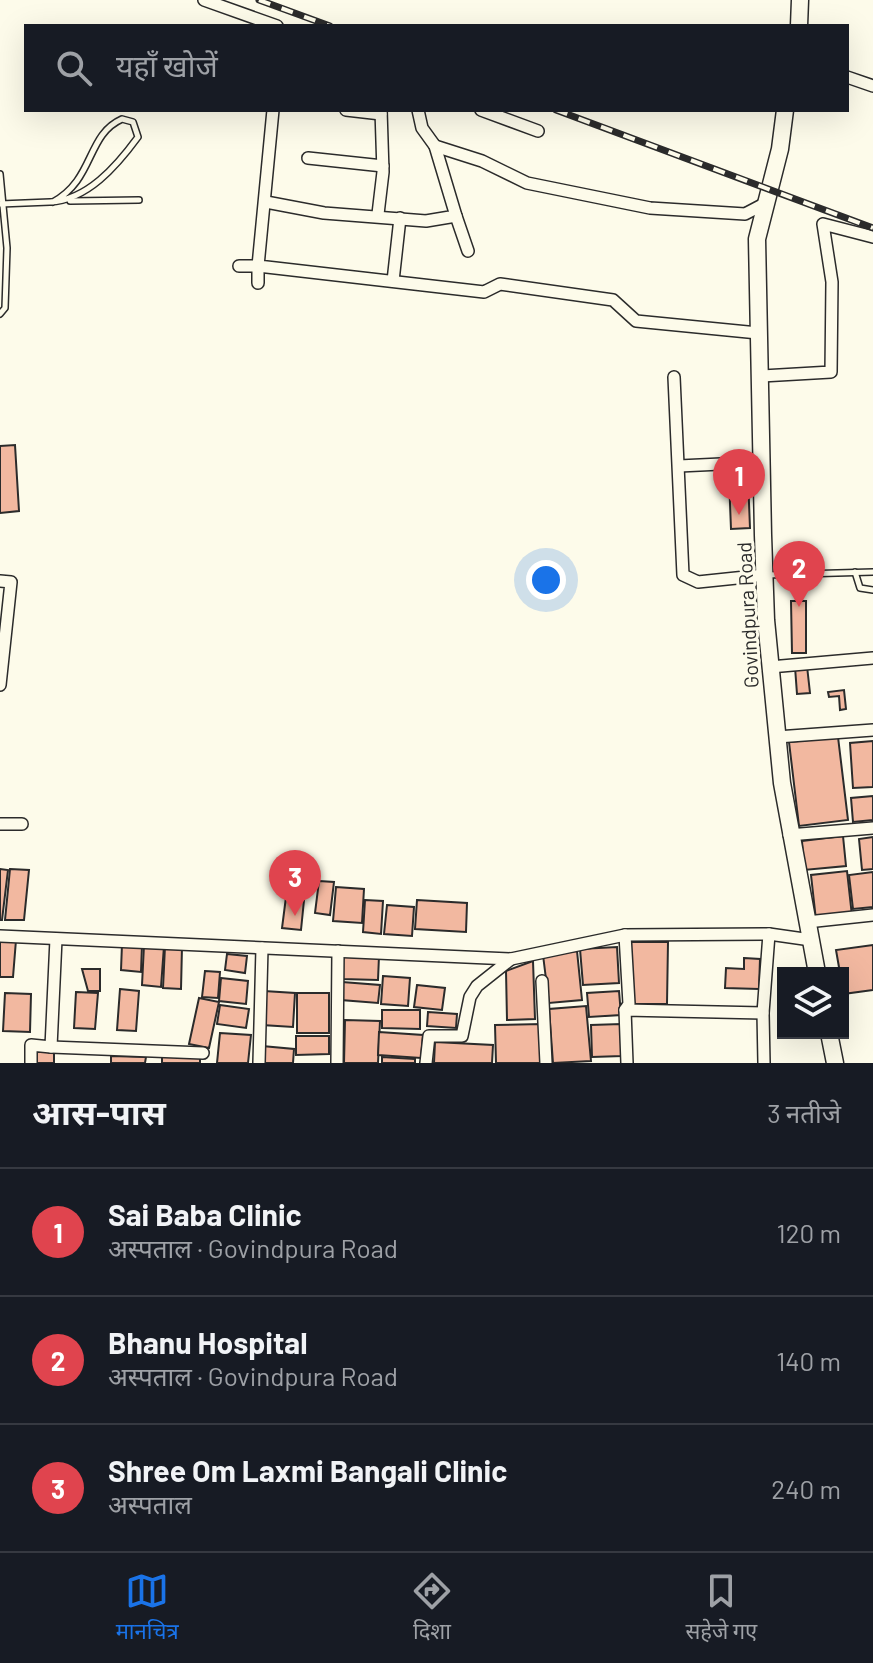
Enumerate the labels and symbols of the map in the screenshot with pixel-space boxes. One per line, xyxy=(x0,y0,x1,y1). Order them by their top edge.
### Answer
pin: 1 xyxy=(713,449,765,515)
street label: Govindpura Road xyxy=(731,541,763,689)
pin: 2 xyxy=(773,541,825,607)
your location xyxy=(526,560,566,600)
pin: 3 xyxy=(269,850,321,916)

